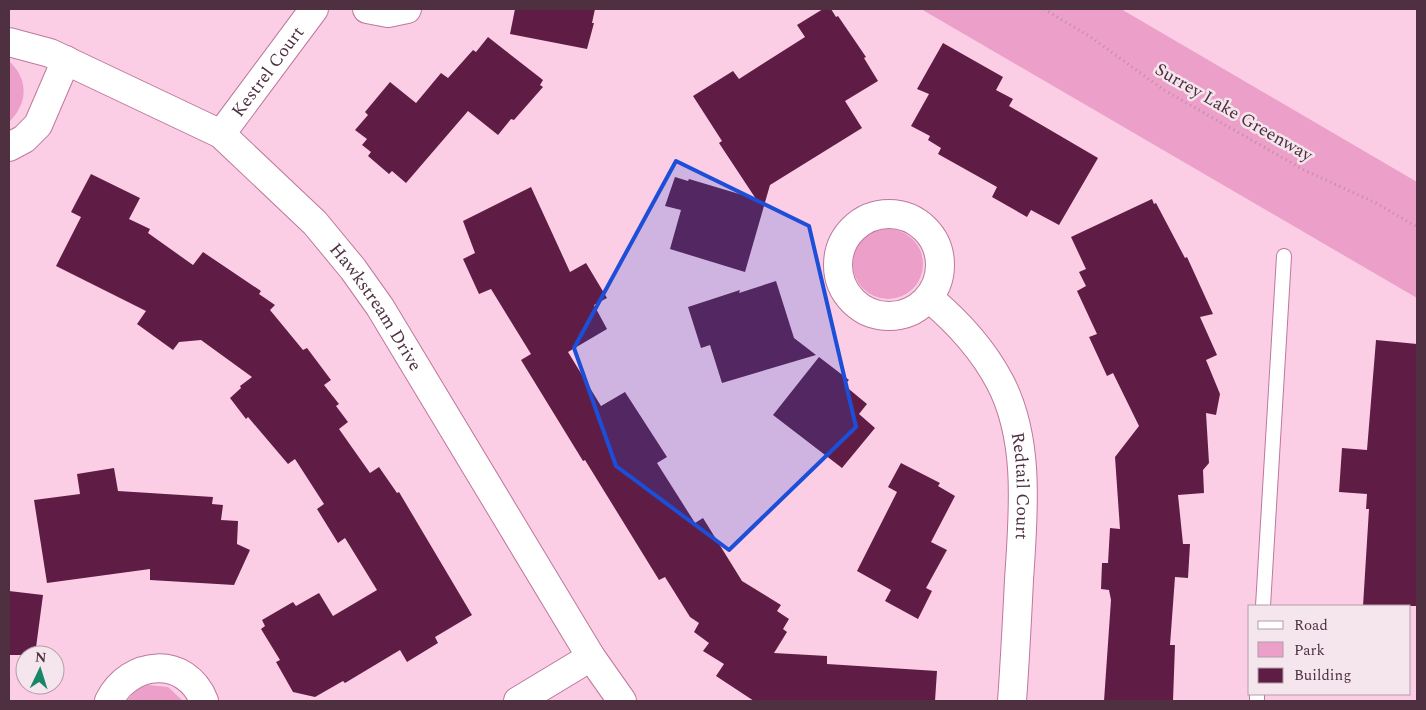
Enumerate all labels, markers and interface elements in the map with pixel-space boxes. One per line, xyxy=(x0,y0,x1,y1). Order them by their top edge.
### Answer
street label: Kestrel Court xyxy=(225,20,311,123)
street label: Surrey Lake Greenway xyxy=(1150,56,1319,169)
street label: Hawkstream Drive xyxy=(323,237,429,376)
street label: Redtail Court xyxy=(1004,430,1036,541)
legend xyxy=(1248,605,1411,695)
text: Road xyxy=(1294,614,1328,637)
text: Park xyxy=(1294,639,1325,662)
north arrow xyxy=(15,645,65,695)
text: N xyxy=(34,647,47,668)
text: Building xyxy=(1294,664,1351,687)

